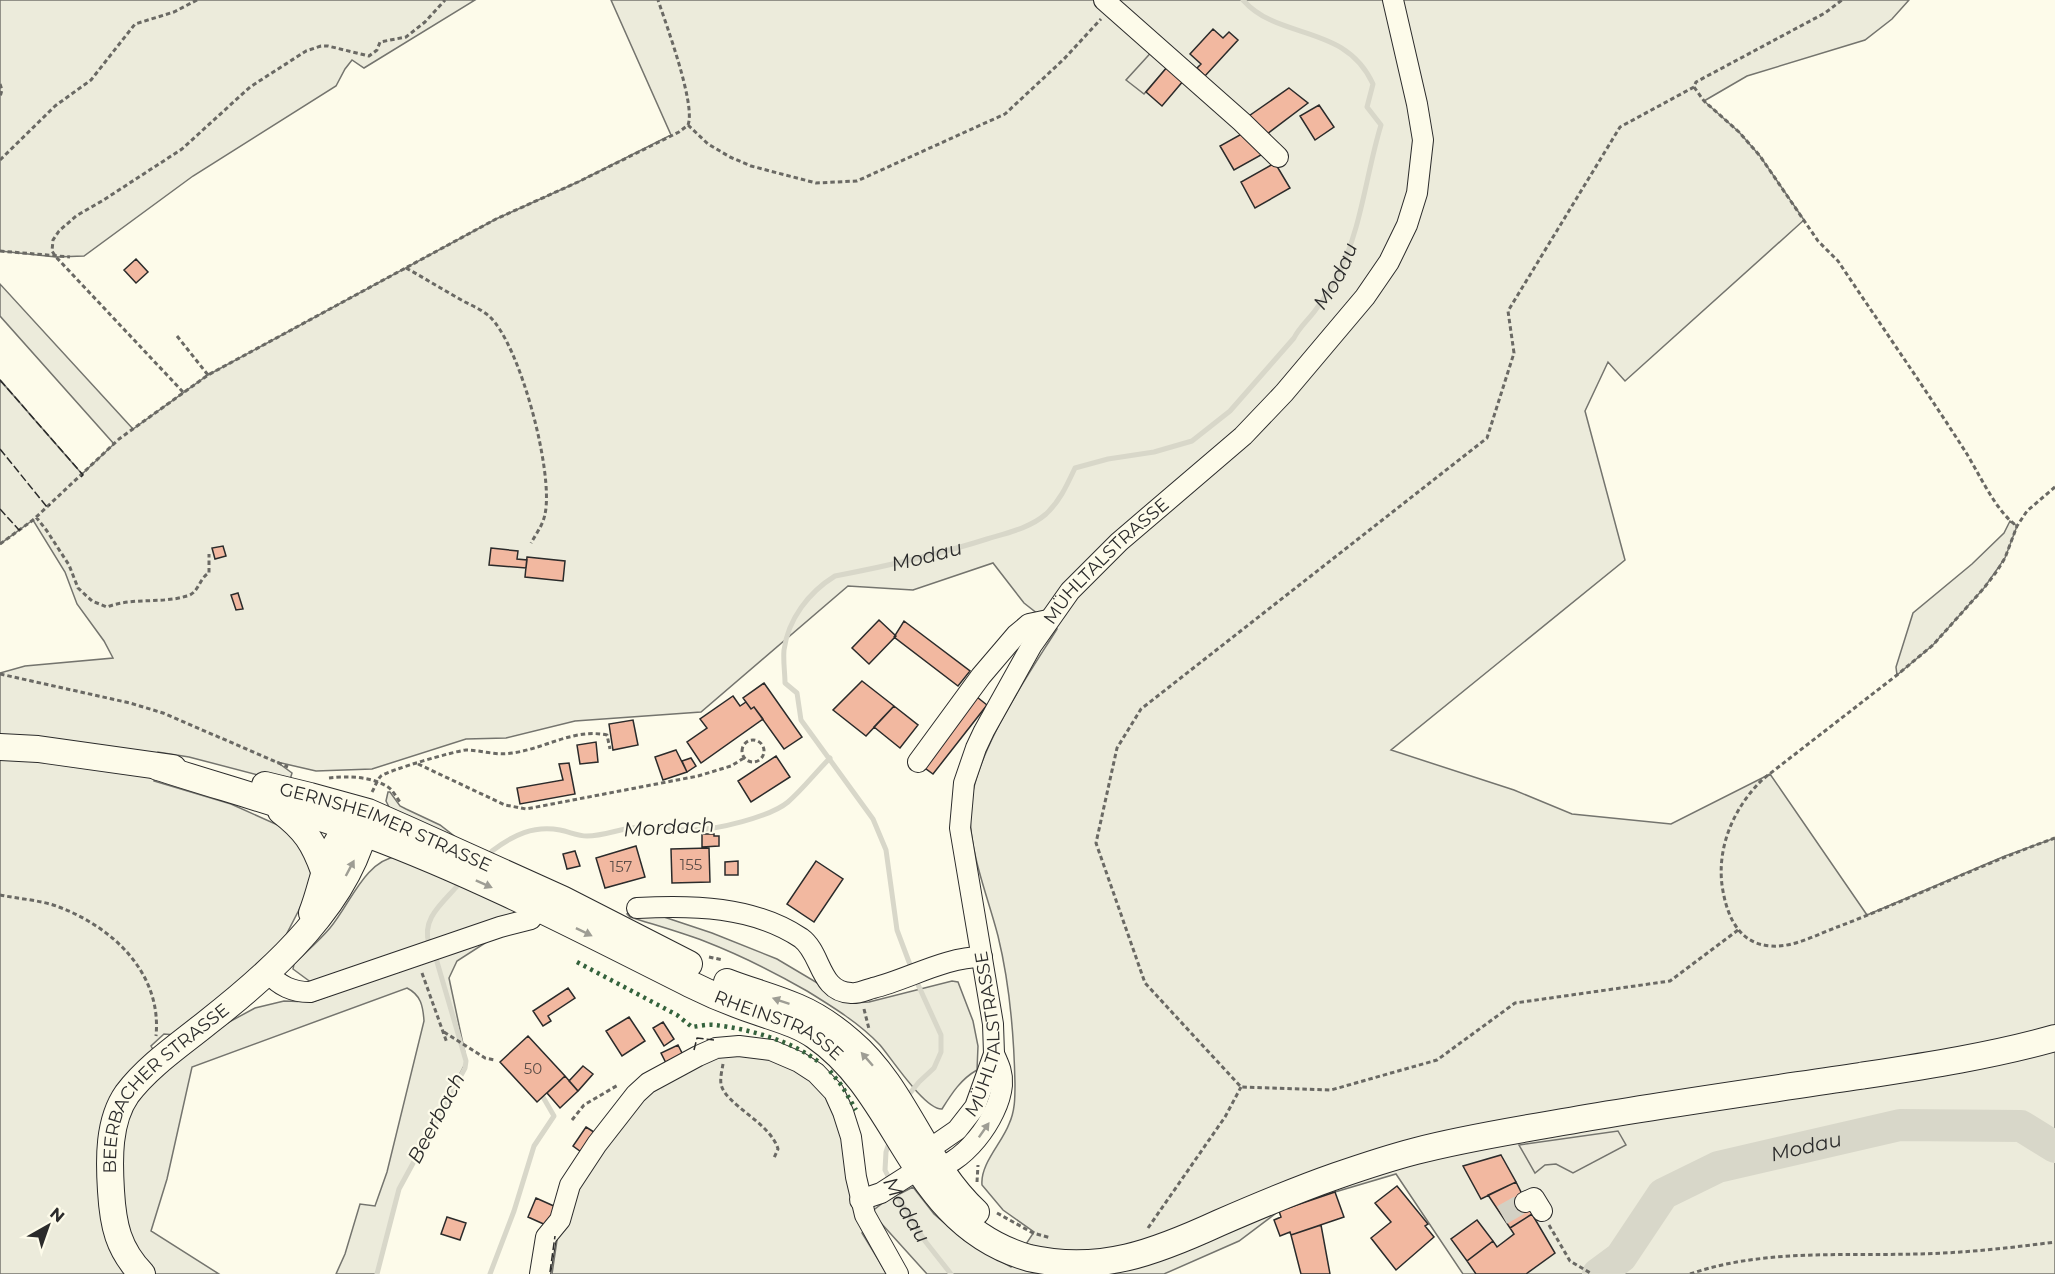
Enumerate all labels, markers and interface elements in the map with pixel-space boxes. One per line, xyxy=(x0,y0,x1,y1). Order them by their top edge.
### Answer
water label: Modau xyxy=(1308,239,1362,314)
street label: MÜHLTALSTRASSE xyxy=(1039,493,1173,629)
water label: Modau xyxy=(889,535,965,576)
street label: GERNSHEIMER STRASSE xyxy=(277,778,495,877)
water label: Mordach xyxy=(623,813,715,841)
house number: 155 xyxy=(680,855,702,874)
house number: 157 xyxy=(610,857,632,876)
one-way arrow xyxy=(345,859,355,876)
one-way arrow xyxy=(475,879,493,889)
one-way arrow xyxy=(575,926,593,936)
street label: MÜHLTALSTRASSE xyxy=(960,949,1005,1121)
street label: RHEINSTRASSE xyxy=(711,986,848,1065)
one-way arrow xyxy=(772,996,790,1006)
street label: BEERBACHER STRASSE xyxy=(99,999,234,1174)
one-way arrow xyxy=(861,1052,874,1067)
house number: 50 xyxy=(524,1059,542,1078)
water label: Beerbach xyxy=(402,1069,470,1167)
one-way arrow xyxy=(978,1123,990,1139)
water label: Modau xyxy=(1768,1127,1844,1166)
water label: Modau xyxy=(878,1173,935,1247)
north arrow xyxy=(18,1196,78,1256)
text: N xyxy=(46,1203,68,1226)

